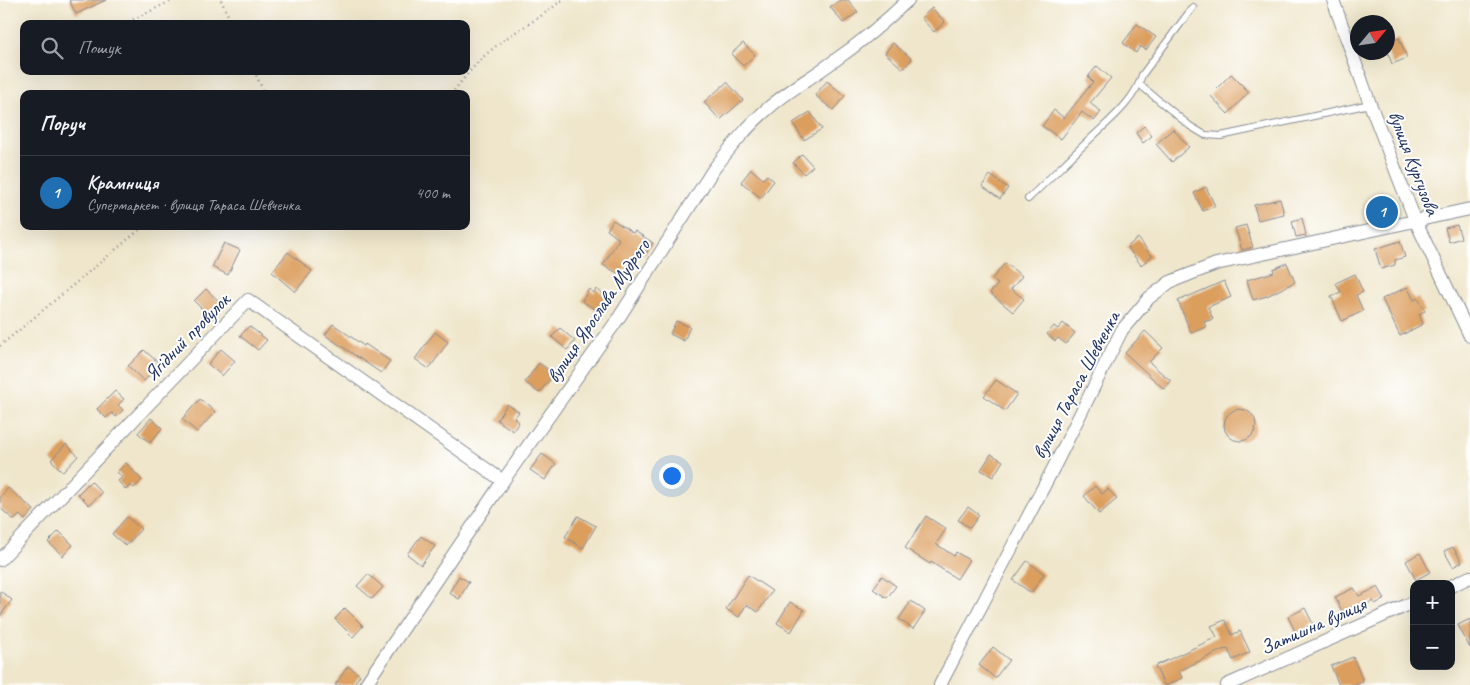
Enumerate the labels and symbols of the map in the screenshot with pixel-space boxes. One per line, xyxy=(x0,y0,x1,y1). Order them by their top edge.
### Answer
north arrow xyxy=(1350,15,1395,60)
street label: вулиця Кургузова xyxy=(1383,107,1446,220)
pin: 1 xyxy=(1366,193,1398,231)
street label: вулиця Ярослава Мудрого xyxy=(541,234,656,388)
street label: Ягідний провулок xyxy=(139,287,236,386)
street label: вулиця Тараса Шевченка xyxy=(1027,305,1126,463)
your location xyxy=(659,463,685,489)
street label: Затишна вулиця xyxy=(1256,591,1372,660)

